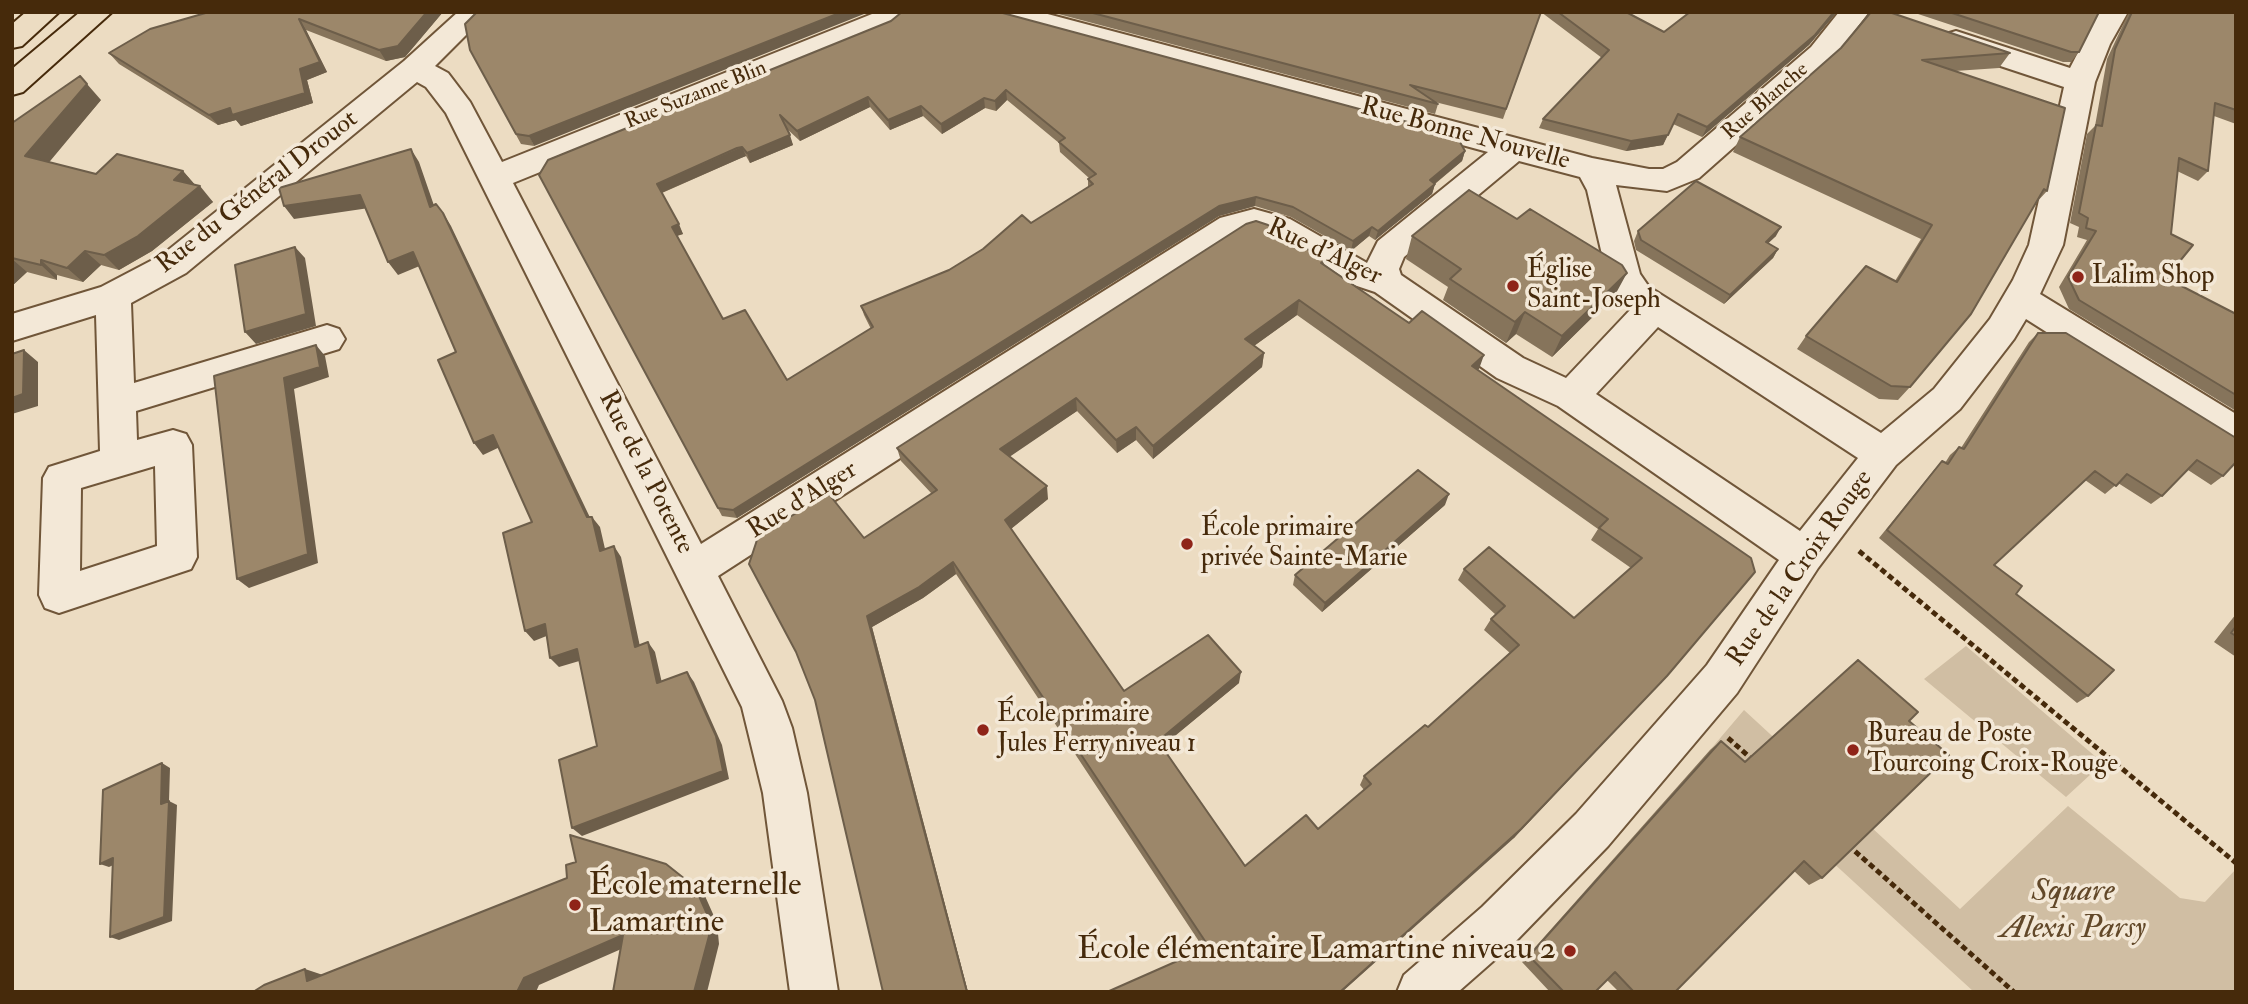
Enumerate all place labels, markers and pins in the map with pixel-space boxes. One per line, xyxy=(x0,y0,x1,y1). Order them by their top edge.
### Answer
place label: Église Saint-Joseph xyxy=(1527,255,1661,316)
place label: Lalim Shop xyxy=(2092,261,2215,293)
marker: Lalim Shop xyxy=(2070,269,2086,285)
marker: Église Saint-Joseph xyxy=(1505,278,1521,294)
place label: École primaire privée Sainte-Marie xyxy=(1201,513,1407,574)
marker: École primaire privée Sainte-Marie xyxy=(1179,536,1195,552)
place label: École primaire Jules Ferry niveau 1 xyxy=(997,699,1196,760)
place label: Bureau de Poste Tourcoing Croix-Rouge xyxy=(1867,719,2118,780)
marker: École primaire Jules Ferry niveau 1 xyxy=(975,722,991,738)
marker: Bureau de Poste Tourcoing Croix-Rouge xyxy=(1845,742,1861,758)
place label: École maternelle Lamartine xyxy=(589,868,801,943)
marker: École maternelle Lamartine xyxy=(567,897,583,913)
place label: École élémentaire Lamartine niveau 2 xyxy=(1077,932,1556,970)
marker: École élémentaire Lamartine niveau 2 xyxy=(1562,943,1578,959)

